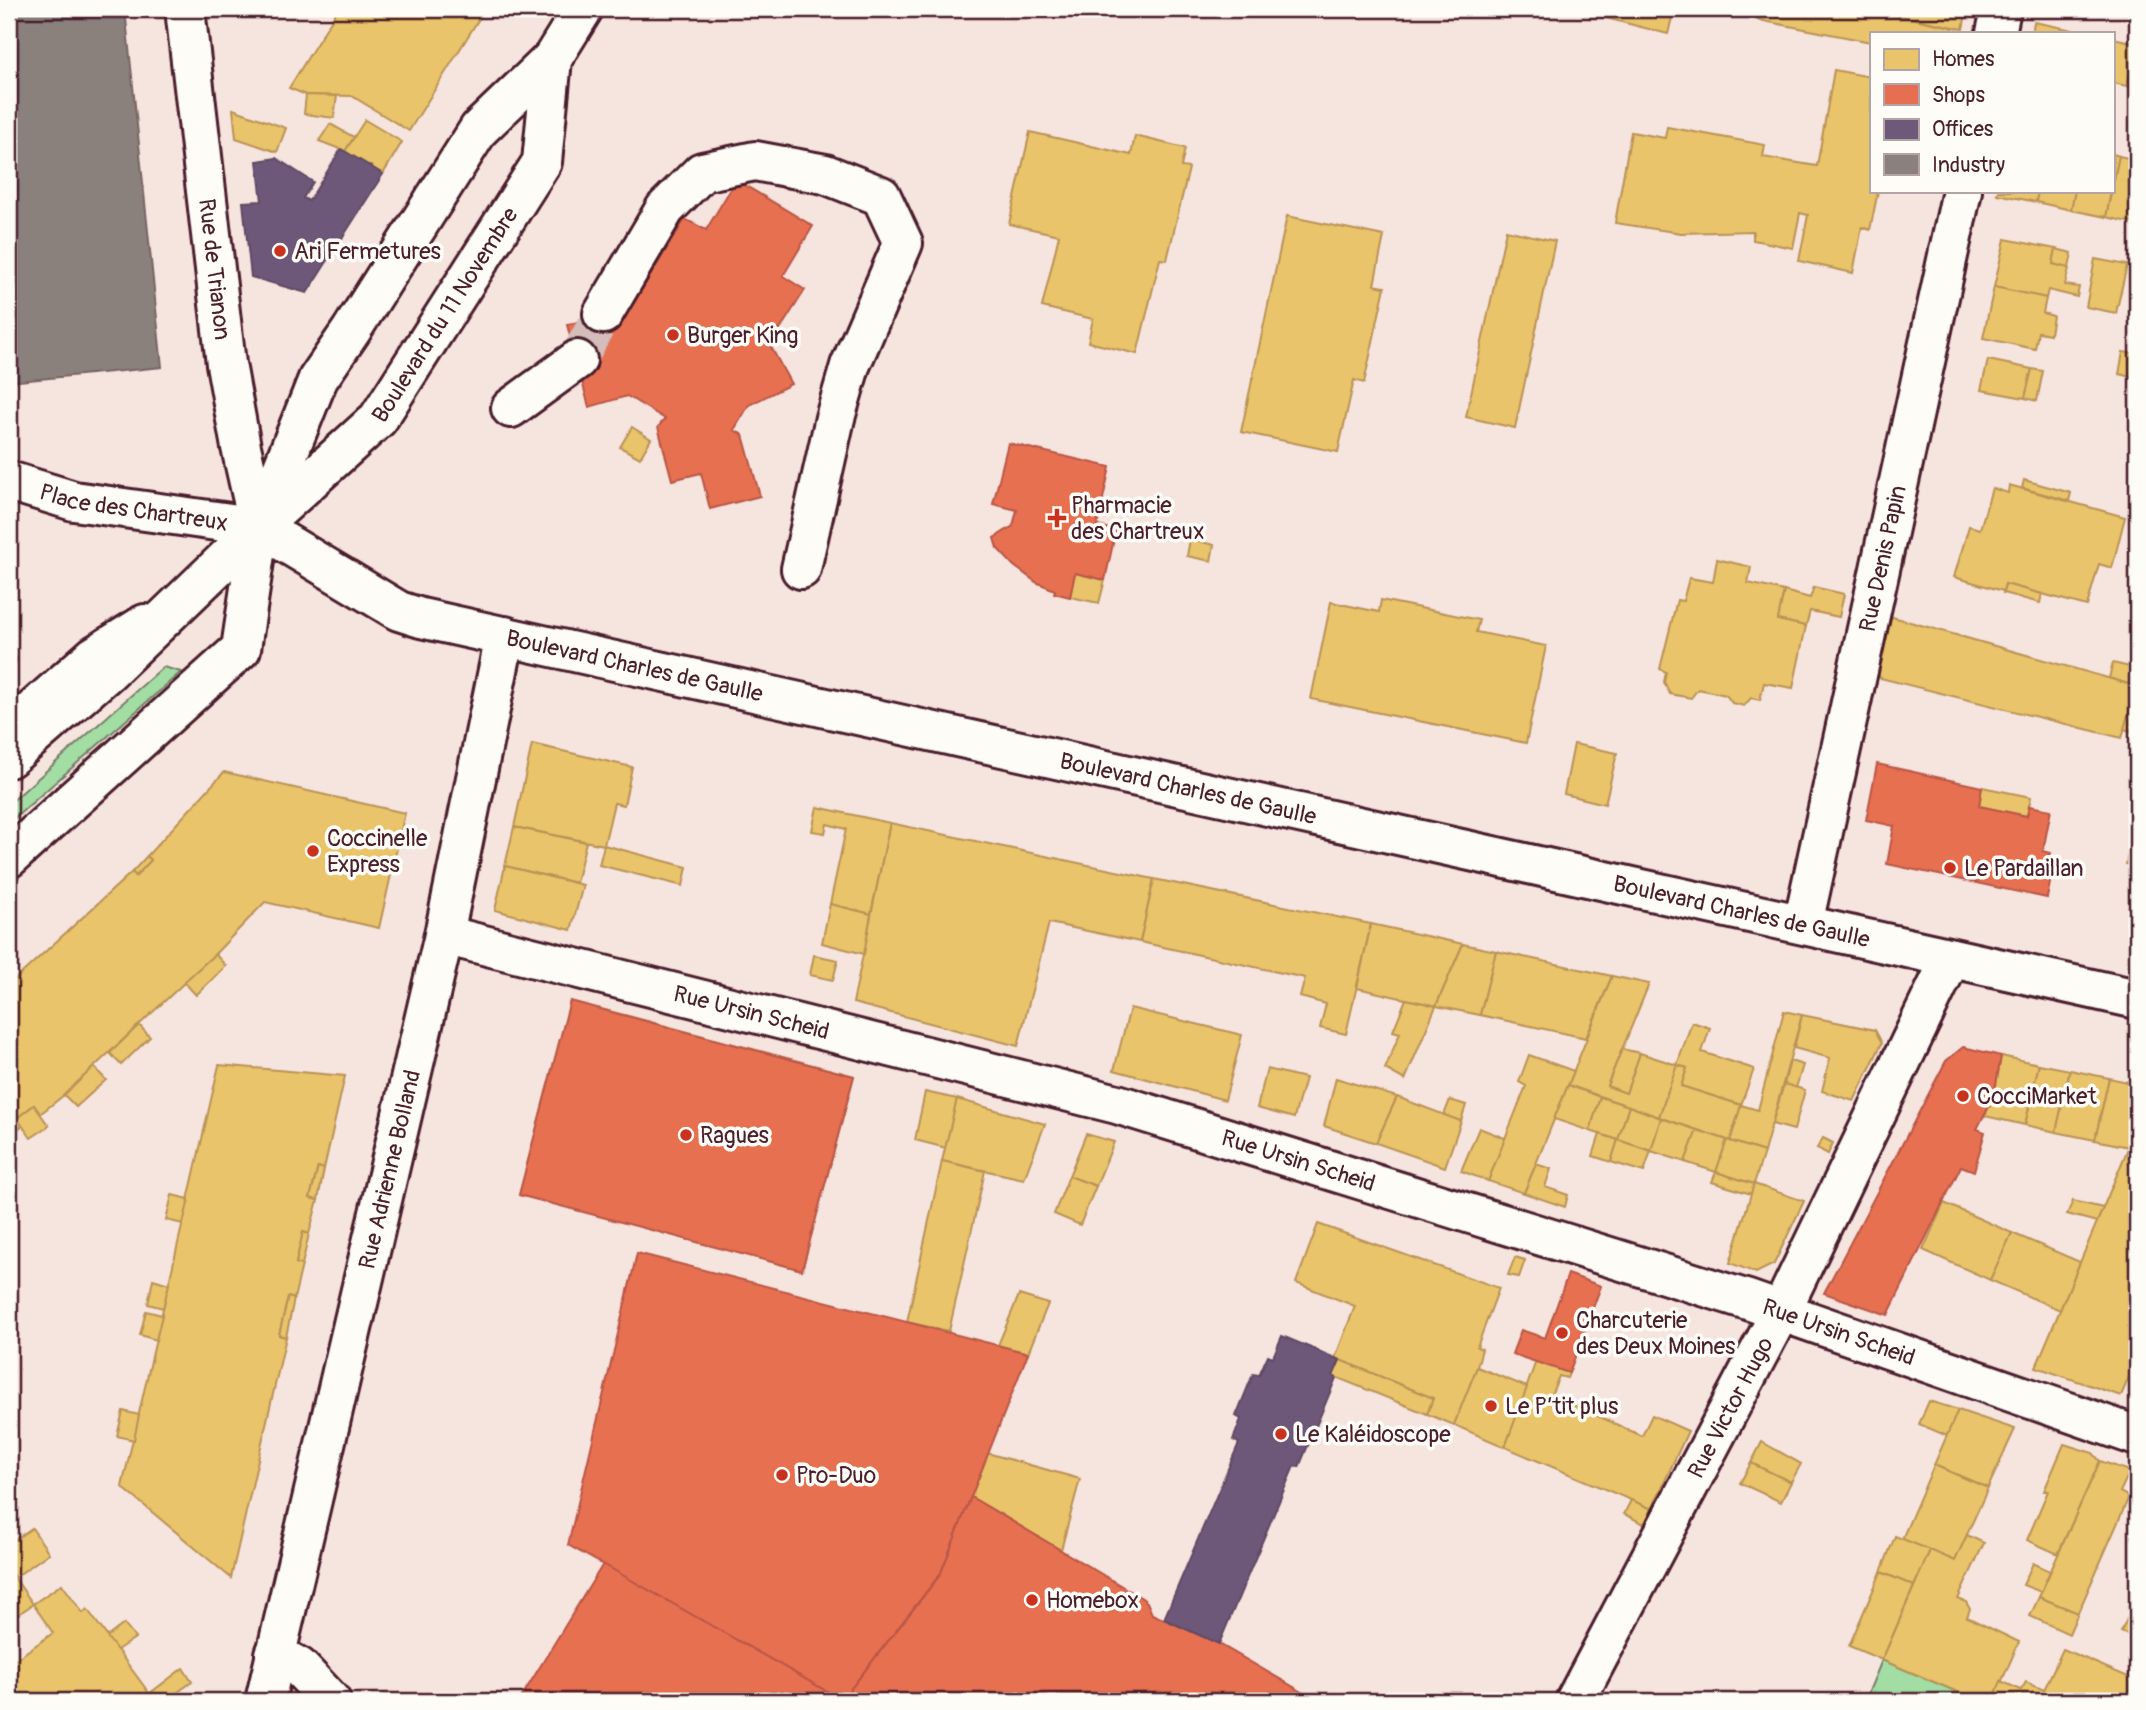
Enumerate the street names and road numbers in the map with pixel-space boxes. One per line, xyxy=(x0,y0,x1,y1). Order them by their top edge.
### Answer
street label: Rue de Trianon xyxy=(192,197,237,342)
street label: Boulevard du 11 Novembre xyxy=(366,201,525,428)
street label: Place des Chartreux xyxy=(36,477,230,537)
street label: Rue Denis Papin xyxy=(1853,483,1913,635)
street label: Boulevard Charles de Gaulle xyxy=(503,623,766,709)
street label: Boulevard Charles de Gaulle xyxy=(1057,746,1320,832)
street label: Boulevard Charles de Gaulle xyxy=(1610,869,1873,954)
street label: Rue Ursin Scheid xyxy=(670,979,832,1046)
street label: Rue Adrienne Bolland xyxy=(352,1067,427,1272)
street label: Rue Ursin Scheid xyxy=(1218,1123,1379,1198)
street label: Rue Ursin Scheid xyxy=(1759,1292,1919,1372)
street label: Rue Victor Hugo xyxy=(1681,1332,1780,1483)

